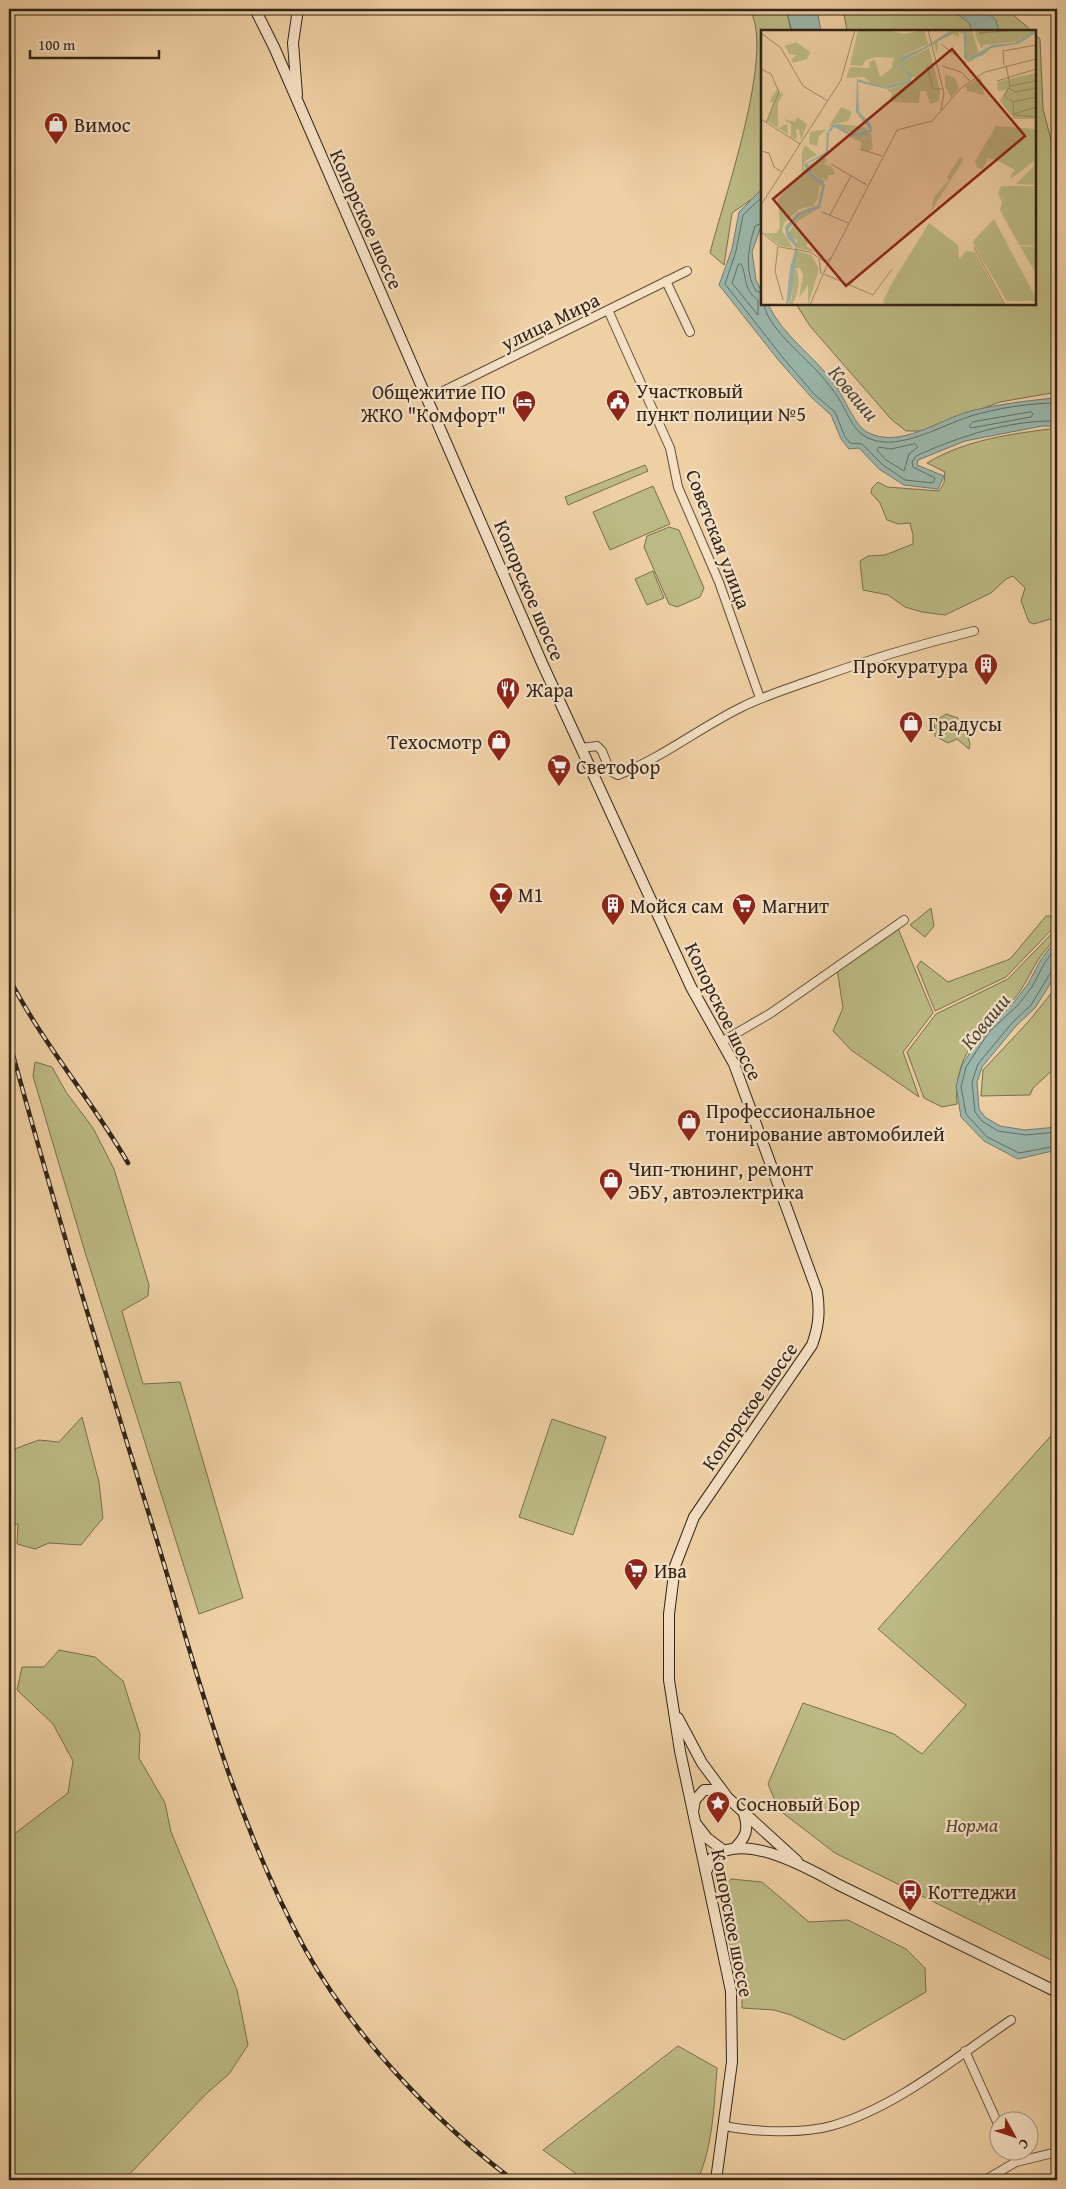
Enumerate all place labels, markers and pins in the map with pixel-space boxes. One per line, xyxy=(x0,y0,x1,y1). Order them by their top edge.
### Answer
place label: Вимос xyxy=(74,110,131,139)
shop icon: Вимос xyxy=(43,111,69,145)
place label: Участковый пункт полиции №5 xyxy=(636,376,806,428)
place label: Общежитие ПО ЖКО "Комфорт" xyxy=(360,377,506,429)
public building icon: Участковый пункт полиции №5 xyxy=(605,388,631,422)
hotel icon: Общежитие ПО ЖКО "Комфорт" xyxy=(511,389,537,423)
place label: Прокуратура xyxy=(853,651,968,680)
building icon: Прокуратура xyxy=(973,652,999,686)
place label: Жара xyxy=(525,675,574,704)
restaurant icon: Жара xyxy=(495,676,521,710)
place label: Градусы xyxy=(928,709,1002,738)
shop icon: Градусы xyxy=(898,710,924,744)
place label: Техосмотр xyxy=(387,727,482,756)
shop icon: Техосмотр xyxy=(486,728,512,762)
place label: Светофор xyxy=(576,752,660,781)
supermarket icon: Светофор xyxy=(546,753,572,787)
place label: М1 xyxy=(518,880,543,909)
bar icon: М1 xyxy=(488,881,514,915)
place label: Мойся сам xyxy=(630,891,724,920)
place label: Магнит xyxy=(762,891,829,920)
building icon: Мойся сам xyxy=(600,892,626,926)
supermarket icon: Магнит xyxy=(731,892,757,926)
place label: Профессиональное тонирование автомобилей xyxy=(706,1096,945,1148)
shop icon: Профессиональное тонирование автомобилей xyxy=(676,1108,702,1142)
place label: Чип-тюнинг, ремонт ЭБУ, автоэлектрика xyxy=(628,1154,813,1206)
shop icon: Чип-тюнинг, ремонт ЭБУ, автоэлектрика xyxy=(598,1167,624,1201)
place label: Ива xyxy=(654,1556,687,1585)
supermarket icon: Ива xyxy=(623,1557,649,1591)
place label: Сосновый Бор xyxy=(736,1789,860,1818)
place icon: Сосновый Бор xyxy=(705,1790,731,1824)
place label: Коттеджи xyxy=(928,1877,1017,1906)
bus stop icon: Коттеджи xyxy=(897,1878,923,1912)

